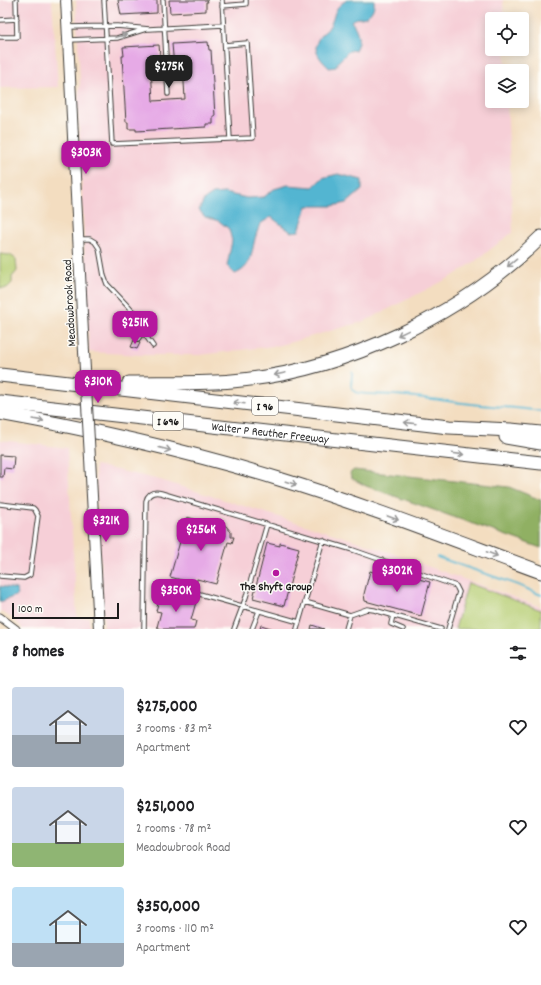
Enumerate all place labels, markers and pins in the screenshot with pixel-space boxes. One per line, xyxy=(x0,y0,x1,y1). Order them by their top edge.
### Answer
pin: $275K xyxy=(141,55,197,89)
pin: $303K xyxy=(58,141,114,175)
pin: $251K xyxy=(107,311,163,345)
pin: $310K xyxy=(70,370,126,404)
pin: $321K xyxy=(78,509,134,543)
pin: $256K xyxy=(173,518,229,552)
pin: $302K xyxy=(369,559,425,593)
marker: The Shyft Group xyxy=(271,568,281,578)
pin: $350K xyxy=(148,579,204,613)
place label: The Shyft Group xyxy=(240,579,312,596)

